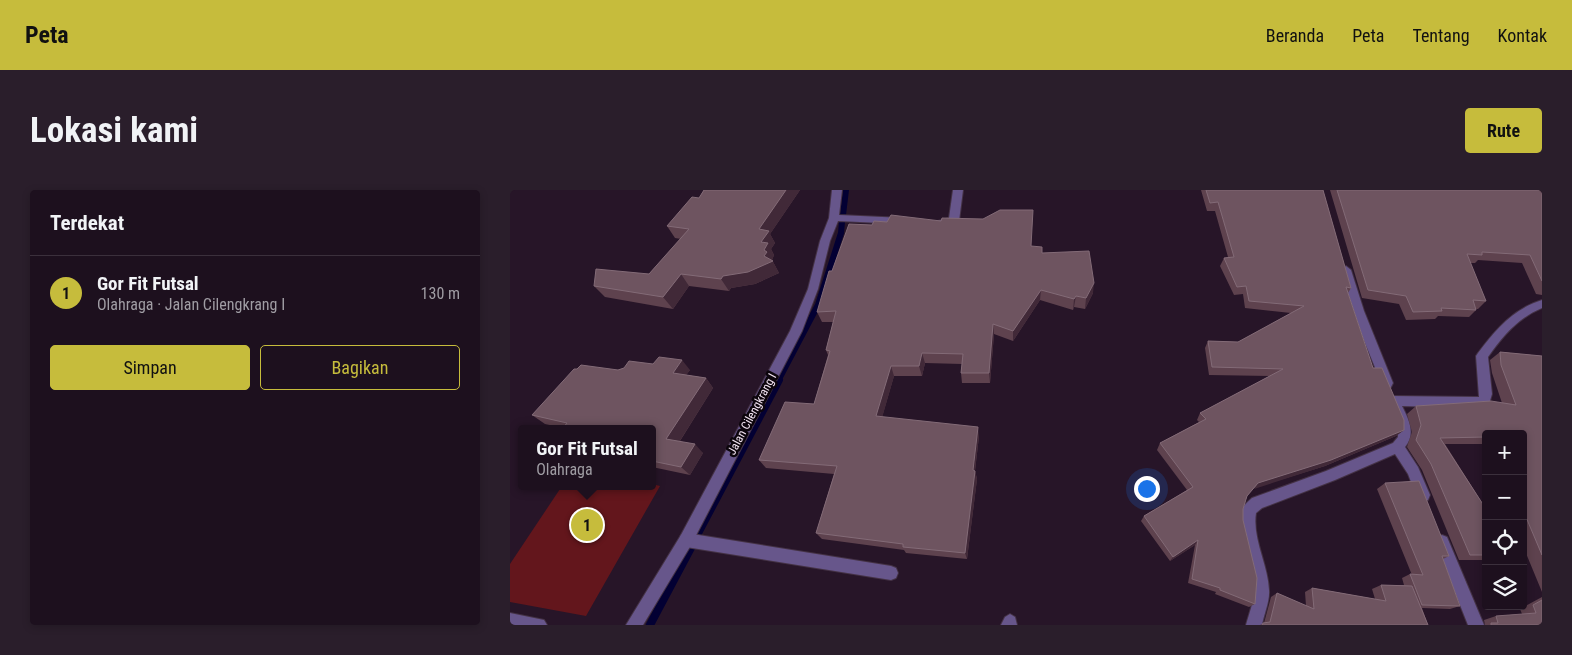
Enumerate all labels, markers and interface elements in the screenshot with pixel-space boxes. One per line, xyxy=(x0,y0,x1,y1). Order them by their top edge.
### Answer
text: Peta xyxy=(25,21,69,49)
text: Beranda xyxy=(1266,25,1324,46)
text: Peta xyxy=(1352,25,1384,46)
text: Tentang xyxy=(1412,25,1470,46)
text: Kontak xyxy=(1498,25,1547,46)
button: Rute xyxy=(1465,108,1542,153)
text: Lokasi kami xyxy=(30,110,198,151)
text: Terdekat xyxy=(50,211,124,235)
text: Gor Fit Futsal xyxy=(97,272,199,295)
text: 1 xyxy=(62,284,70,303)
text: 130 m xyxy=(421,284,460,303)
text: Olahraga · Jalan Cilengkrang I xyxy=(97,295,285,314)
button: Simpan xyxy=(50,345,250,390)
button: Bagikan xyxy=(260,345,460,390)
street label: Jalan Cilengkrang I xyxy=(725,371,779,457)
popup xyxy=(518,425,656,490)
map controls xyxy=(1482,430,1527,610)
button: + xyxy=(1482,430,1527,475)
text: Gor Fit Futsal xyxy=(536,437,638,460)
text: Olahraga xyxy=(536,460,593,479)
button: − xyxy=(1482,475,1527,520)
your location xyxy=(1134,476,1160,502)
pin: 1 xyxy=(571,506,603,544)
button: locate xyxy=(1482,520,1527,565)
button: layers xyxy=(1482,565,1527,610)

